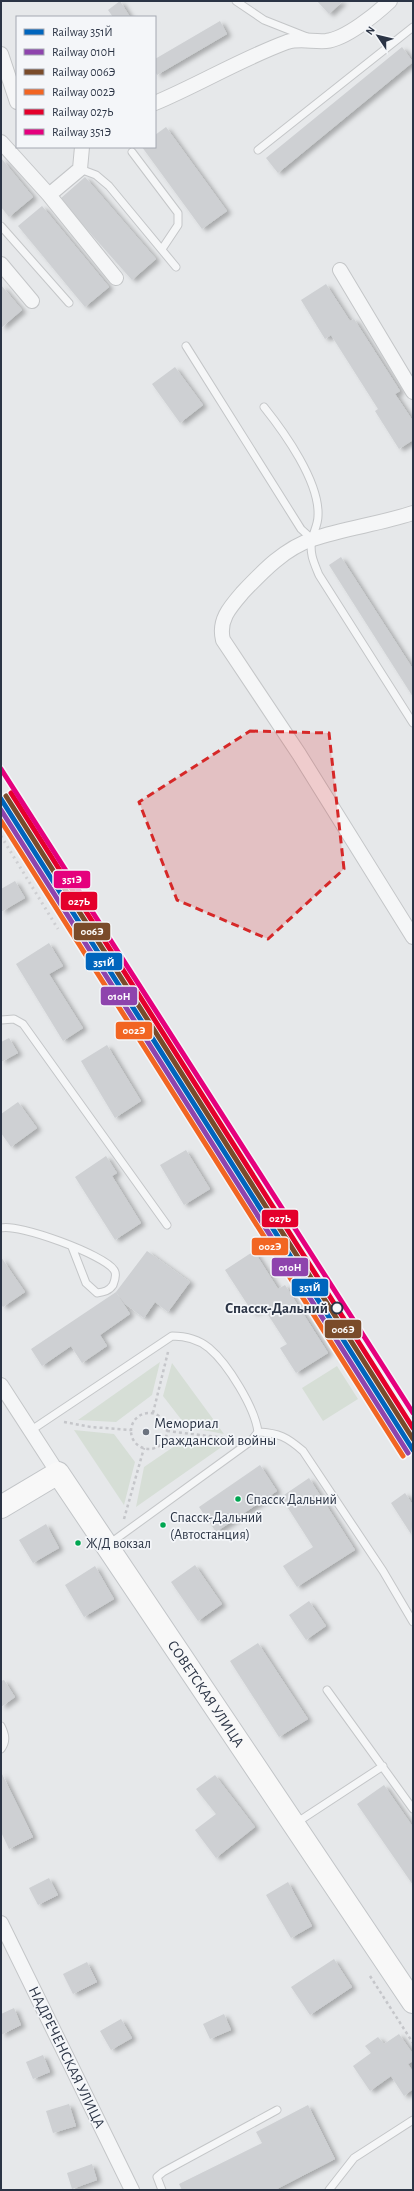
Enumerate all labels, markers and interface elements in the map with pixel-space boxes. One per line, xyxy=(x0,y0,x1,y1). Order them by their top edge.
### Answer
legend xyxy=(16,16,156,148)
north arrow xyxy=(358,16,398,56)
text: N xyxy=(364,24,377,37)
text: Railway 351Й xyxy=(52,25,113,39)
text: Railway 010Н xyxy=(52,46,116,59)
text: Railway 006Э xyxy=(52,66,116,79)
text: Railway 002Э xyxy=(52,86,115,99)
text: Railway 027Ь xyxy=(52,106,114,119)
text: Railway 351Э xyxy=(52,126,111,139)
line badge: 351Э xyxy=(53,870,91,889)
text: 351Э xyxy=(62,874,82,885)
line badge: 027Ь xyxy=(60,891,98,911)
text: 027Ь xyxy=(68,896,91,907)
line badge: 006Э xyxy=(73,922,111,941)
text: 006Э xyxy=(80,926,104,937)
line badge: 351Й xyxy=(85,952,123,971)
text: 351Й xyxy=(93,957,115,968)
line badge: 010Н xyxy=(100,986,138,1006)
text: 010Н xyxy=(107,991,131,1002)
line badge: 002Э xyxy=(115,1021,153,1040)
text: 002Э xyxy=(122,1025,146,1036)
line badge: 027Ь xyxy=(261,1209,299,1228)
text: 027Ь xyxy=(269,1213,292,1224)
line badge: 002Э xyxy=(251,1237,289,1256)
text: 002Э xyxy=(258,1241,282,1252)
line badge: 010Н xyxy=(271,1257,309,1277)
text: 010Н xyxy=(278,1262,302,1273)
line badge: 351Й xyxy=(291,1278,329,1297)
text: 351Й xyxy=(299,1282,321,1293)
place label: Спасск-Дальний xyxy=(225,1301,328,1316)
marker: Спасск-Дальний xyxy=(330,1301,344,1315)
line badge: 006Э xyxy=(324,1319,362,1339)
text: 006Э xyxy=(331,1324,355,1335)
place label: Мемориал Гражданской войны xyxy=(154,1416,276,1448)
marker: Мемориал Гражданской войны xyxy=(141,1427,151,1437)
place label: Спасск Дальний xyxy=(246,1493,337,1507)
marker: Спасск Дальний xyxy=(233,1494,243,1504)
place label: Спасск-Дальний (Автостанция) xyxy=(170,1511,263,1542)
marker: Спасск-Дальний (Автостанция) xyxy=(158,1520,168,1530)
place label: Ж/Д вокзал xyxy=(86,1537,151,1551)
marker: Ж/Д вокзал xyxy=(73,1538,83,1548)
street label: СОВЕТСКАЯ УЛИЦА xyxy=(165,1638,247,1750)
street label: НАДРЕЧЕНСКАЯ УЛИЦА xyxy=(26,1984,108,2131)

